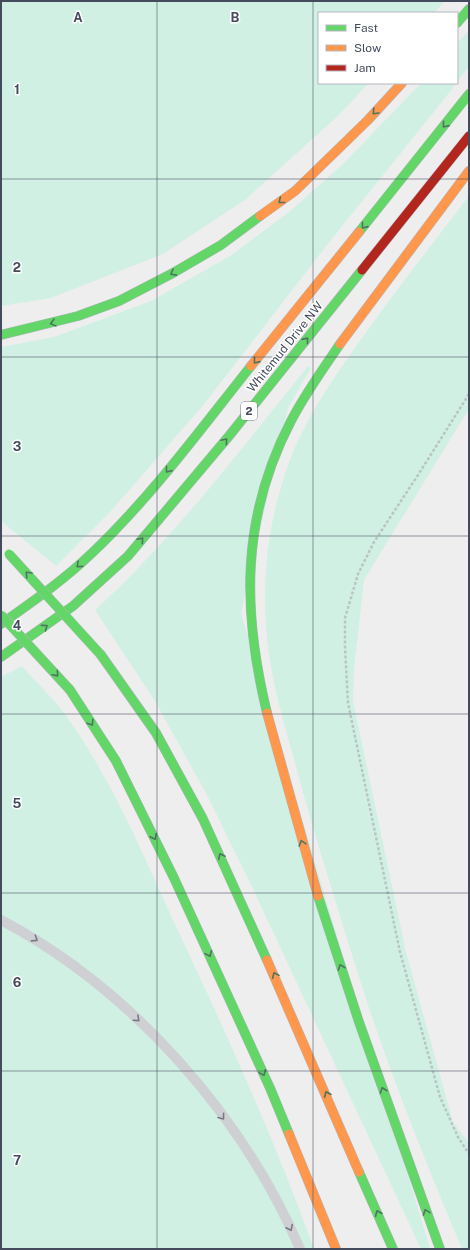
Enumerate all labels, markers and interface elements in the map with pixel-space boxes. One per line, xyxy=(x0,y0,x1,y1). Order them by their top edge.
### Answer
text: A xyxy=(73,10,83,25)
text: B xyxy=(231,10,240,25)
legend xyxy=(318,12,458,84)
text: Fast xyxy=(354,21,379,35)
text: Slow xyxy=(354,41,382,55)
text: Jam xyxy=(354,61,376,75)
text: 1 xyxy=(14,82,20,97)
one-way arrow xyxy=(373,107,380,115)
one-way arrow xyxy=(442,120,449,127)
one-way arrow xyxy=(279,196,286,203)
one-way arrow xyxy=(361,222,368,229)
text: 2 xyxy=(13,260,21,275)
one-way arrow xyxy=(170,268,177,276)
street label: Whitemud Drive NW xyxy=(244,299,326,395)
one-way arrow xyxy=(50,318,57,326)
one-way arrow xyxy=(302,337,309,344)
one-way arrow xyxy=(254,356,261,363)
road number: 2 xyxy=(241,402,257,420)
one-way arrow xyxy=(220,438,227,445)
text: 3 xyxy=(13,439,22,454)
one-way arrow xyxy=(165,466,172,473)
one-way arrow xyxy=(137,538,144,545)
one-way arrow xyxy=(76,561,84,568)
one-way arrow xyxy=(25,571,33,579)
text: 4 xyxy=(13,618,22,633)
one-way arrow xyxy=(40,625,47,632)
one-way arrow xyxy=(51,670,58,677)
one-way arrow xyxy=(86,719,94,726)
text: 5 xyxy=(13,796,22,811)
one-way arrow xyxy=(149,833,156,840)
one-way arrow xyxy=(298,840,307,847)
one-way arrow xyxy=(218,853,226,861)
one-way arrow xyxy=(31,934,38,942)
one-way arrow xyxy=(204,950,212,958)
one-way arrow xyxy=(337,964,345,971)
one-way arrow xyxy=(271,971,279,978)
text: 6 xyxy=(13,975,22,990)
one-way arrow xyxy=(133,1014,140,1021)
one-way arrow xyxy=(258,1068,266,1076)
one-way arrow xyxy=(379,1087,388,1094)
one-way arrow xyxy=(323,1090,331,1097)
one-way arrow xyxy=(218,1112,225,1119)
text: 7 xyxy=(13,1153,21,1168)
one-way arrow xyxy=(423,1209,431,1216)
one-way arrow xyxy=(374,1210,382,1217)
one-way arrow xyxy=(285,1223,293,1231)

